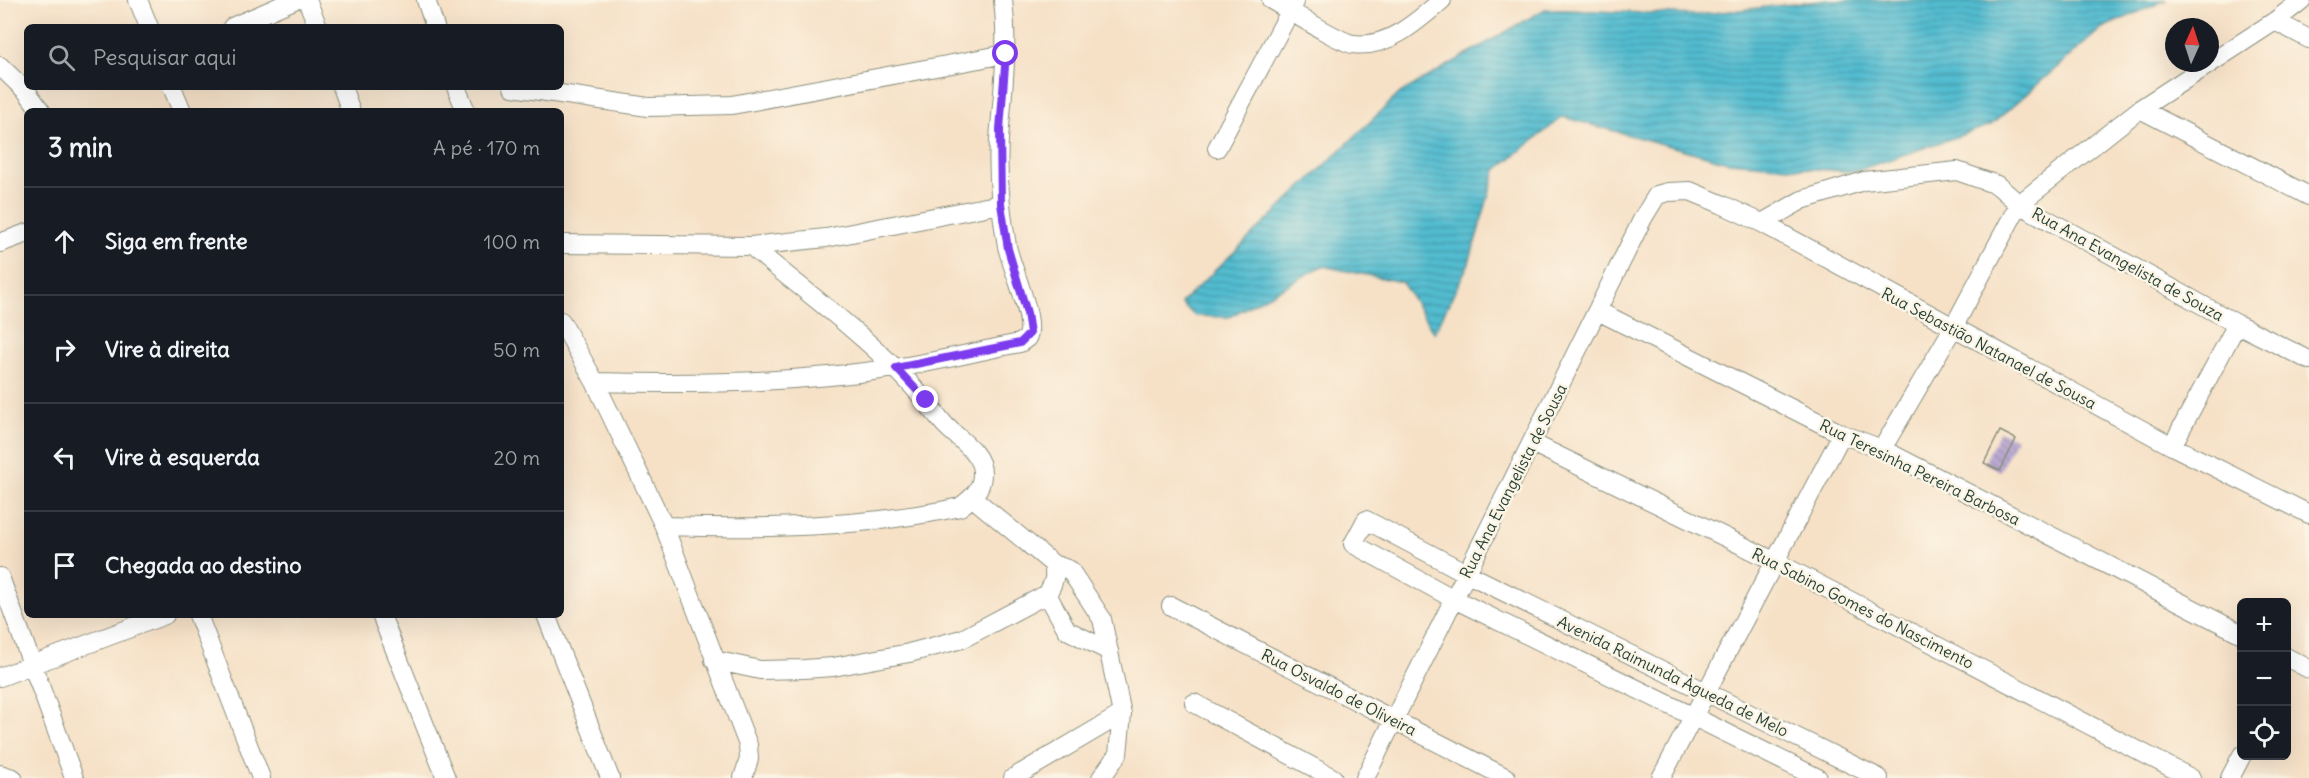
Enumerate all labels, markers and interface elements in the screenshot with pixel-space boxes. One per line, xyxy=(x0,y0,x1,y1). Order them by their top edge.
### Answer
north arrow xyxy=(2165,18,2219,72)
search box xyxy=(24,24,564,90)
route start xyxy=(992,40,1018,66)
icon: search xyxy=(45,41,78,74)
text: Pesquisar aqui xyxy=(93,43,236,71)
text: 3 min xyxy=(48,131,113,164)
text: A pé · 170 m xyxy=(433,135,540,160)
street label: Rua Ana Evangelista de Souza xyxy=(2029,203,2227,325)
icon: ahead xyxy=(48,225,81,258)
text: Siga em frente xyxy=(105,227,248,255)
text: 100 m xyxy=(483,229,540,254)
street label: Rua Sebastião Natanael de Sousa xyxy=(1878,283,2100,413)
icon: right xyxy=(48,333,81,366)
text: Vire à direita xyxy=(105,335,230,363)
text: 50 m xyxy=(493,337,540,362)
street label: Rua Ana Evangelista de Sousa xyxy=(1455,380,1571,582)
route end xyxy=(912,386,938,412)
street label: Rua Teresinha Pereira Barbosa xyxy=(1816,415,2024,529)
icon: left xyxy=(48,441,81,474)
text: Vire à esquerda xyxy=(105,443,260,471)
text: 20 m xyxy=(494,445,540,470)
street label: Rua Sabino Gomes do Nascimento xyxy=(1749,543,1977,673)
icon: arrive xyxy=(48,549,81,582)
text: Chegada ao destino xyxy=(105,551,302,579)
map controls xyxy=(2237,598,2291,760)
button: + xyxy=(2237,598,2291,652)
street label: Avenida Raimunda Àgueda de Melo xyxy=(1554,611,1792,741)
street label: Rua Osvaldo de Oliveira xyxy=(1258,644,1420,740)
button: − xyxy=(2237,652,2291,706)
button: locate xyxy=(2237,706,2291,760)

